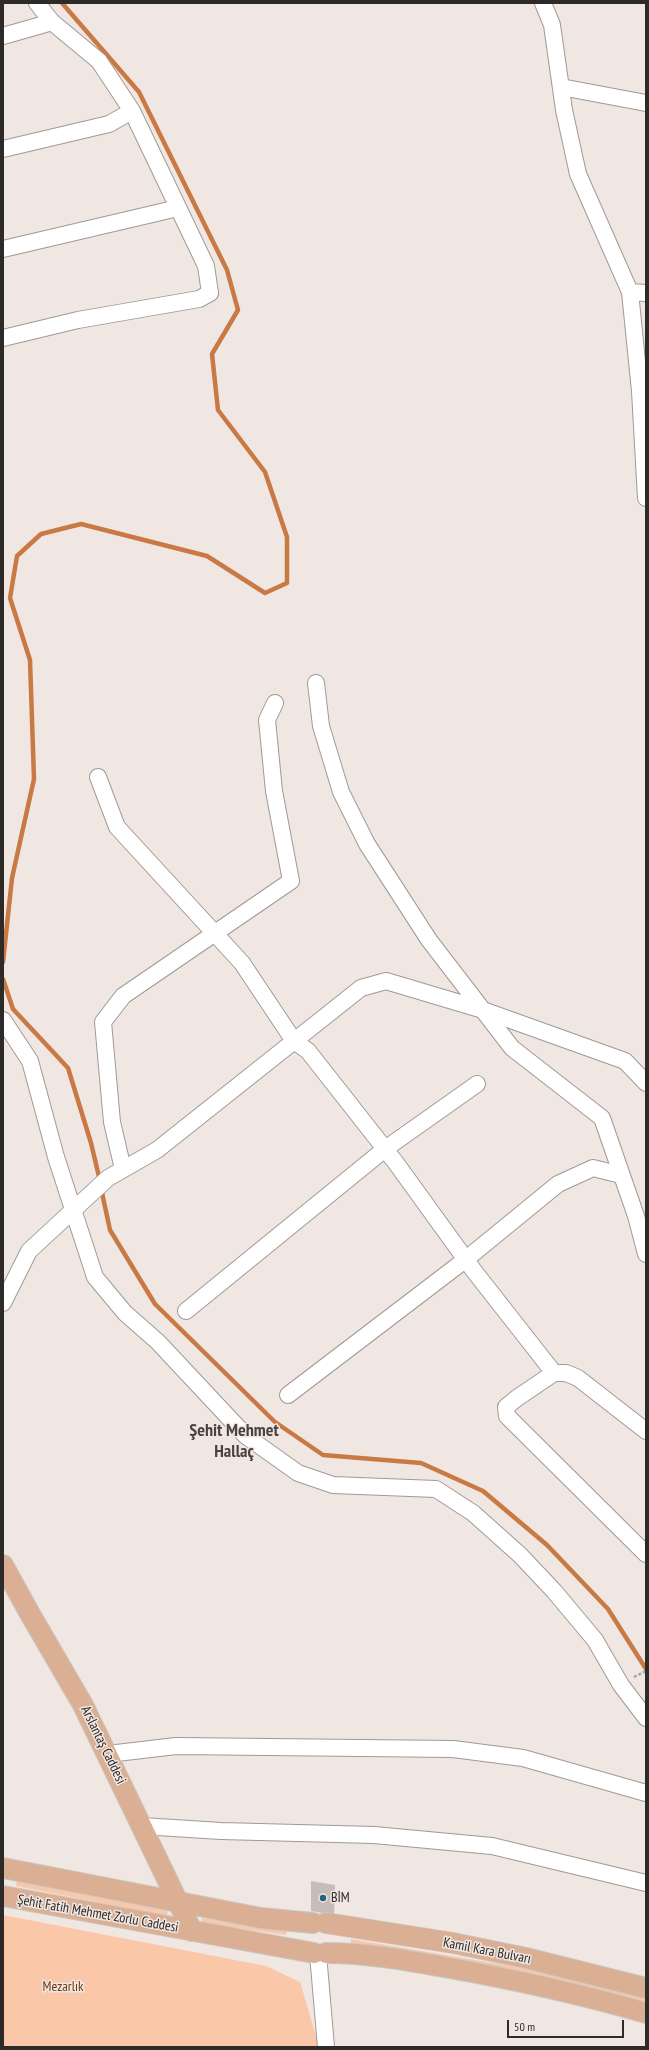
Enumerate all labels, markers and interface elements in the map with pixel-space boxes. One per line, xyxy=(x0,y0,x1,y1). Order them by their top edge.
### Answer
district label: Şehit Mehmet Hallaç xyxy=(189,1420,279,1462)
street label: Arslantaş Caddesi xyxy=(77,1703,129,1787)
place label: BİM xyxy=(331,1890,350,1906)
street label: Şehit Fatih Mehmet Zorlu Caddesi xyxy=(16,1892,180,1936)
marker: BİM xyxy=(318,1893,328,1903)
street label: Kamil Kara Bulvarı xyxy=(442,1934,532,1968)
park label: Mezarlık xyxy=(43,1979,83,1995)
scale bar xyxy=(509,2012,626,2038)
text: 50 m xyxy=(514,2019,535,2034)

